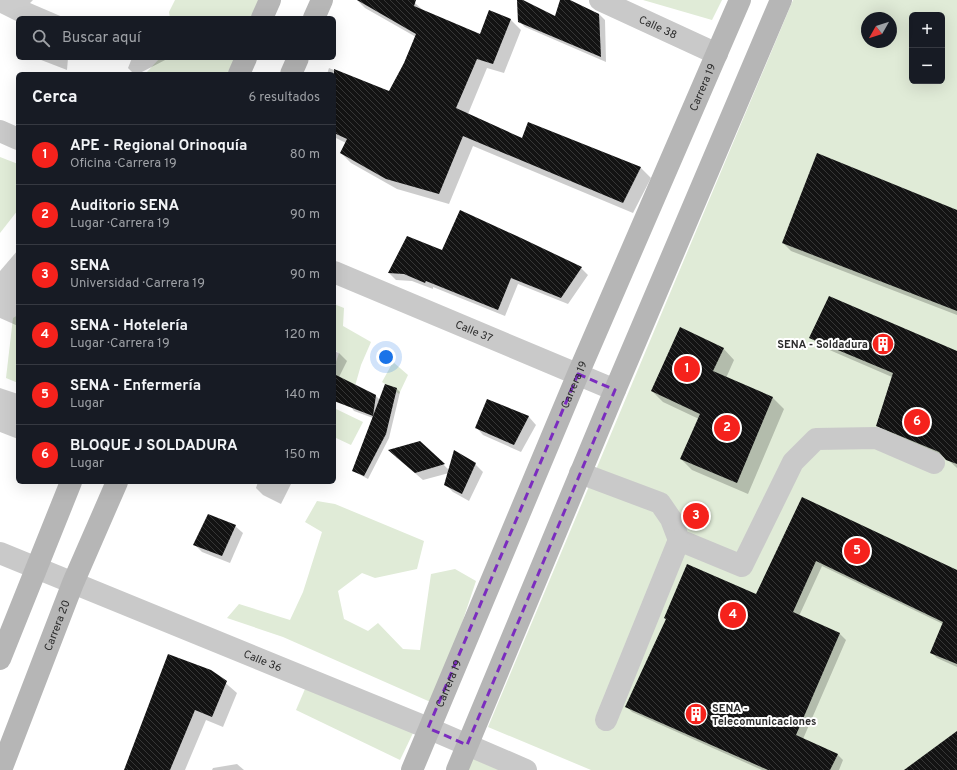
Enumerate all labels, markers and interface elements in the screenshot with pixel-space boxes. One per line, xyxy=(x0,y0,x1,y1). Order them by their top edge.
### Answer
north arrow xyxy=(861,12,897,48)
map controls xyxy=(909,12,945,84)
button: + xyxy=(909,12,945,48)
street label: Calle 38 xyxy=(636,13,679,43)
search box xyxy=(16,16,336,60)
icon: search xyxy=(30,27,52,49)
text: Buscar aquí xyxy=(62,29,141,48)
button: − xyxy=(909,48,945,84)
street label: Carrera 19 xyxy=(687,62,720,113)
text: Cerca xyxy=(32,87,78,109)
text: 6 resultados xyxy=(249,90,320,106)
text: APE - Regional Orinoquía xyxy=(70,137,247,156)
text: 1 xyxy=(42,147,48,163)
text: 80 m xyxy=(290,147,320,163)
text: Oficina · Carrera 19 xyxy=(70,156,177,172)
text: Auditorio SENA xyxy=(70,197,179,216)
text: 2 xyxy=(41,207,49,223)
text: 90 m xyxy=(290,207,320,223)
text: Lugar · Carrera 19 xyxy=(70,216,170,232)
text: SENA xyxy=(70,257,110,276)
text: 3 xyxy=(41,267,49,283)
text: 90 m xyxy=(290,267,320,283)
text: Universidad · Carrera 19 xyxy=(70,276,205,292)
text: SENA - Hotelería xyxy=(70,317,188,336)
street label: Calle 37 xyxy=(453,318,495,346)
text: 4 xyxy=(41,327,49,343)
text: 120 m xyxy=(285,327,320,343)
building icon: SENA - Soldadura xyxy=(870,331,896,357)
text: Lugar · Carrera 19 xyxy=(70,336,170,352)
place label: SENA - Soldadura xyxy=(777,338,868,352)
your location xyxy=(376,347,396,367)
pin: 1 xyxy=(674,354,700,384)
street label: Carrera 19 xyxy=(558,359,591,411)
text: SENA - Enfermería xyxy=(70,377,201,396)
text: 5 xyxy=(41,387,49,403)
text: 140 m xyxy=(285,387,320,403)
text: Lugar xyxy=(70,396,104,412)
pin: 6 xyxy=(904,407,930,437)
pin: 2 xyxy=(714,413,740,443)
text: BLOQUE J SOLDADURA xyxy=(70,437,238,456)
text: 6 xyxy=(41,447,49,463)
text: 150 m xyxy=(285,447,320,463)
text: Lugar xyxy=(70,456,104,472)
pin: 3 xyxy=(683,501,709,531)
pin: 5 xyxy=(844,536,870,566)
street label: Carrera 20 xyxy=(41,598,74,653)
pin: 4 xyxy=(720,600,746,630)
street label: Calle 36 xyxy=(241,647,284,676)
street label: Carrera 19 xyxy=(433,658,465,710)
building icon: SENA - Telecomunicaciones xyxy=(683,701,709,727)
place label: SENA - Telecomunicaciones xyxy=(712,702,816,729)

